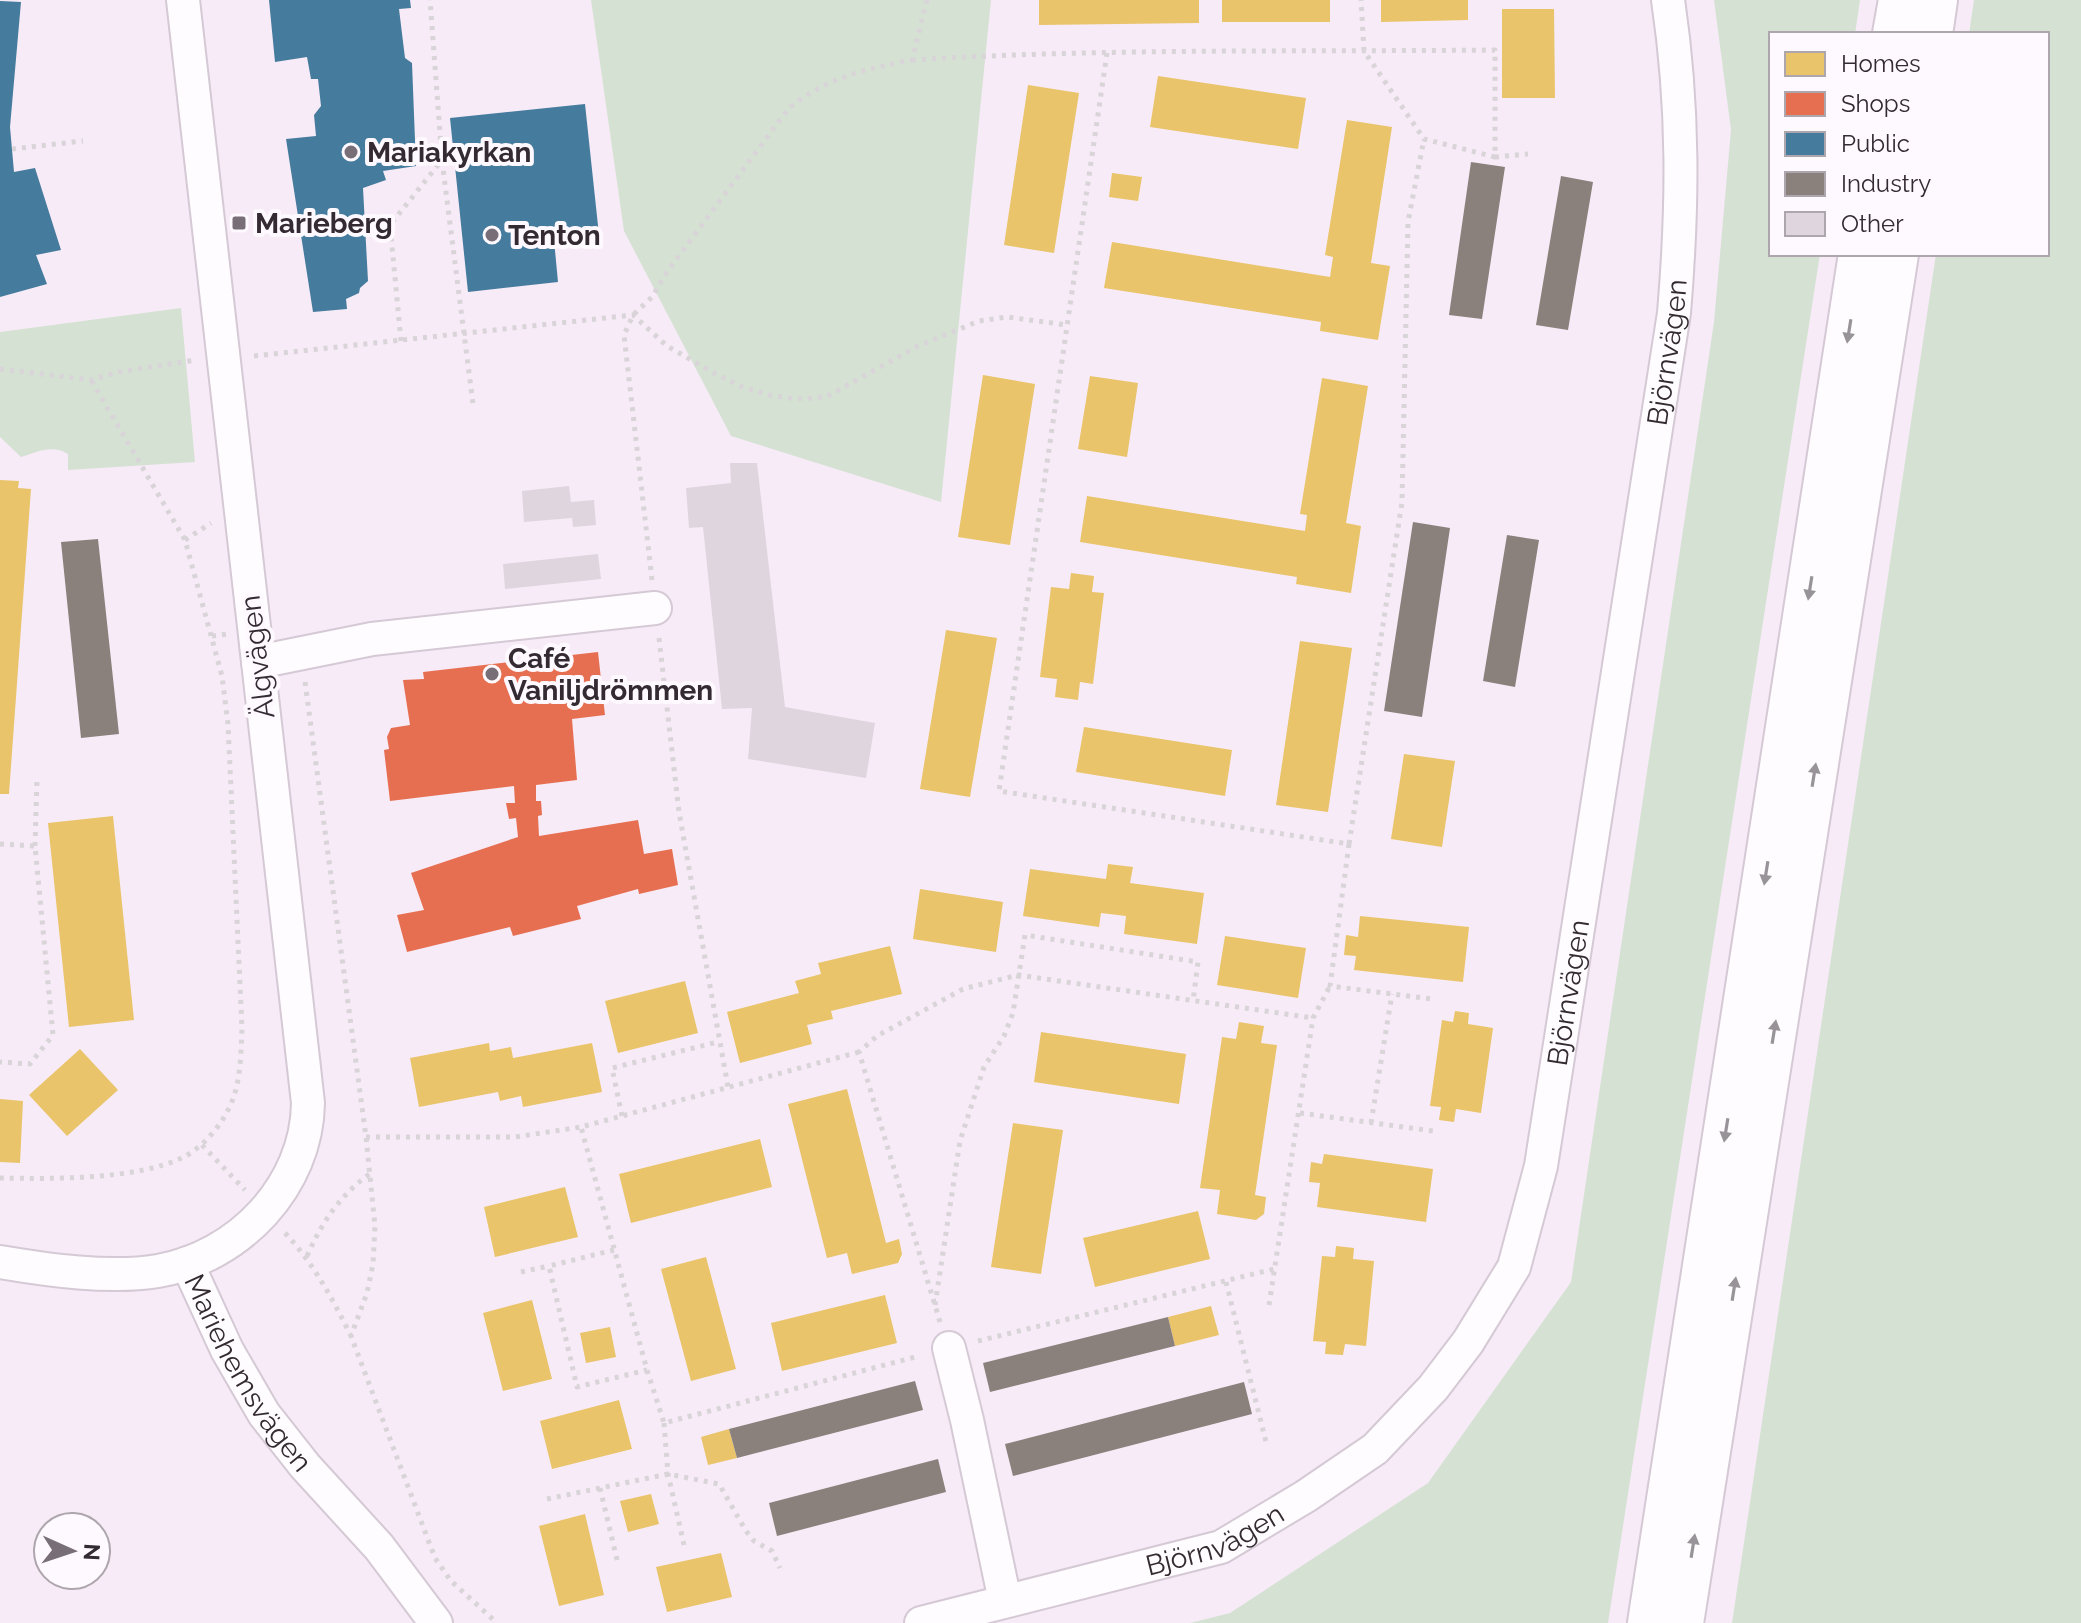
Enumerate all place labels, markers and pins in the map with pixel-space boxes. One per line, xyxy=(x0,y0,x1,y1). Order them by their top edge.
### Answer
place label: Mariakyrkan xyxy=(367,136,532,169)
marker: Mariakyrkan xyxy=(342,143,360,161)
place label: Marieberg xyxy=(255,207,393,240)
marker: Marieberg xyxy=(230,214,248,232)
place label: Tenton xyxy=(508,219,601,252)
marker: Tenton xyxy=(483,226,501,244)
place label: Café Vaniljdrömmen xyxy=(508,642,713,707)
marker: Café Vaniljdrömmen xyxy=(483,665,501,683)

